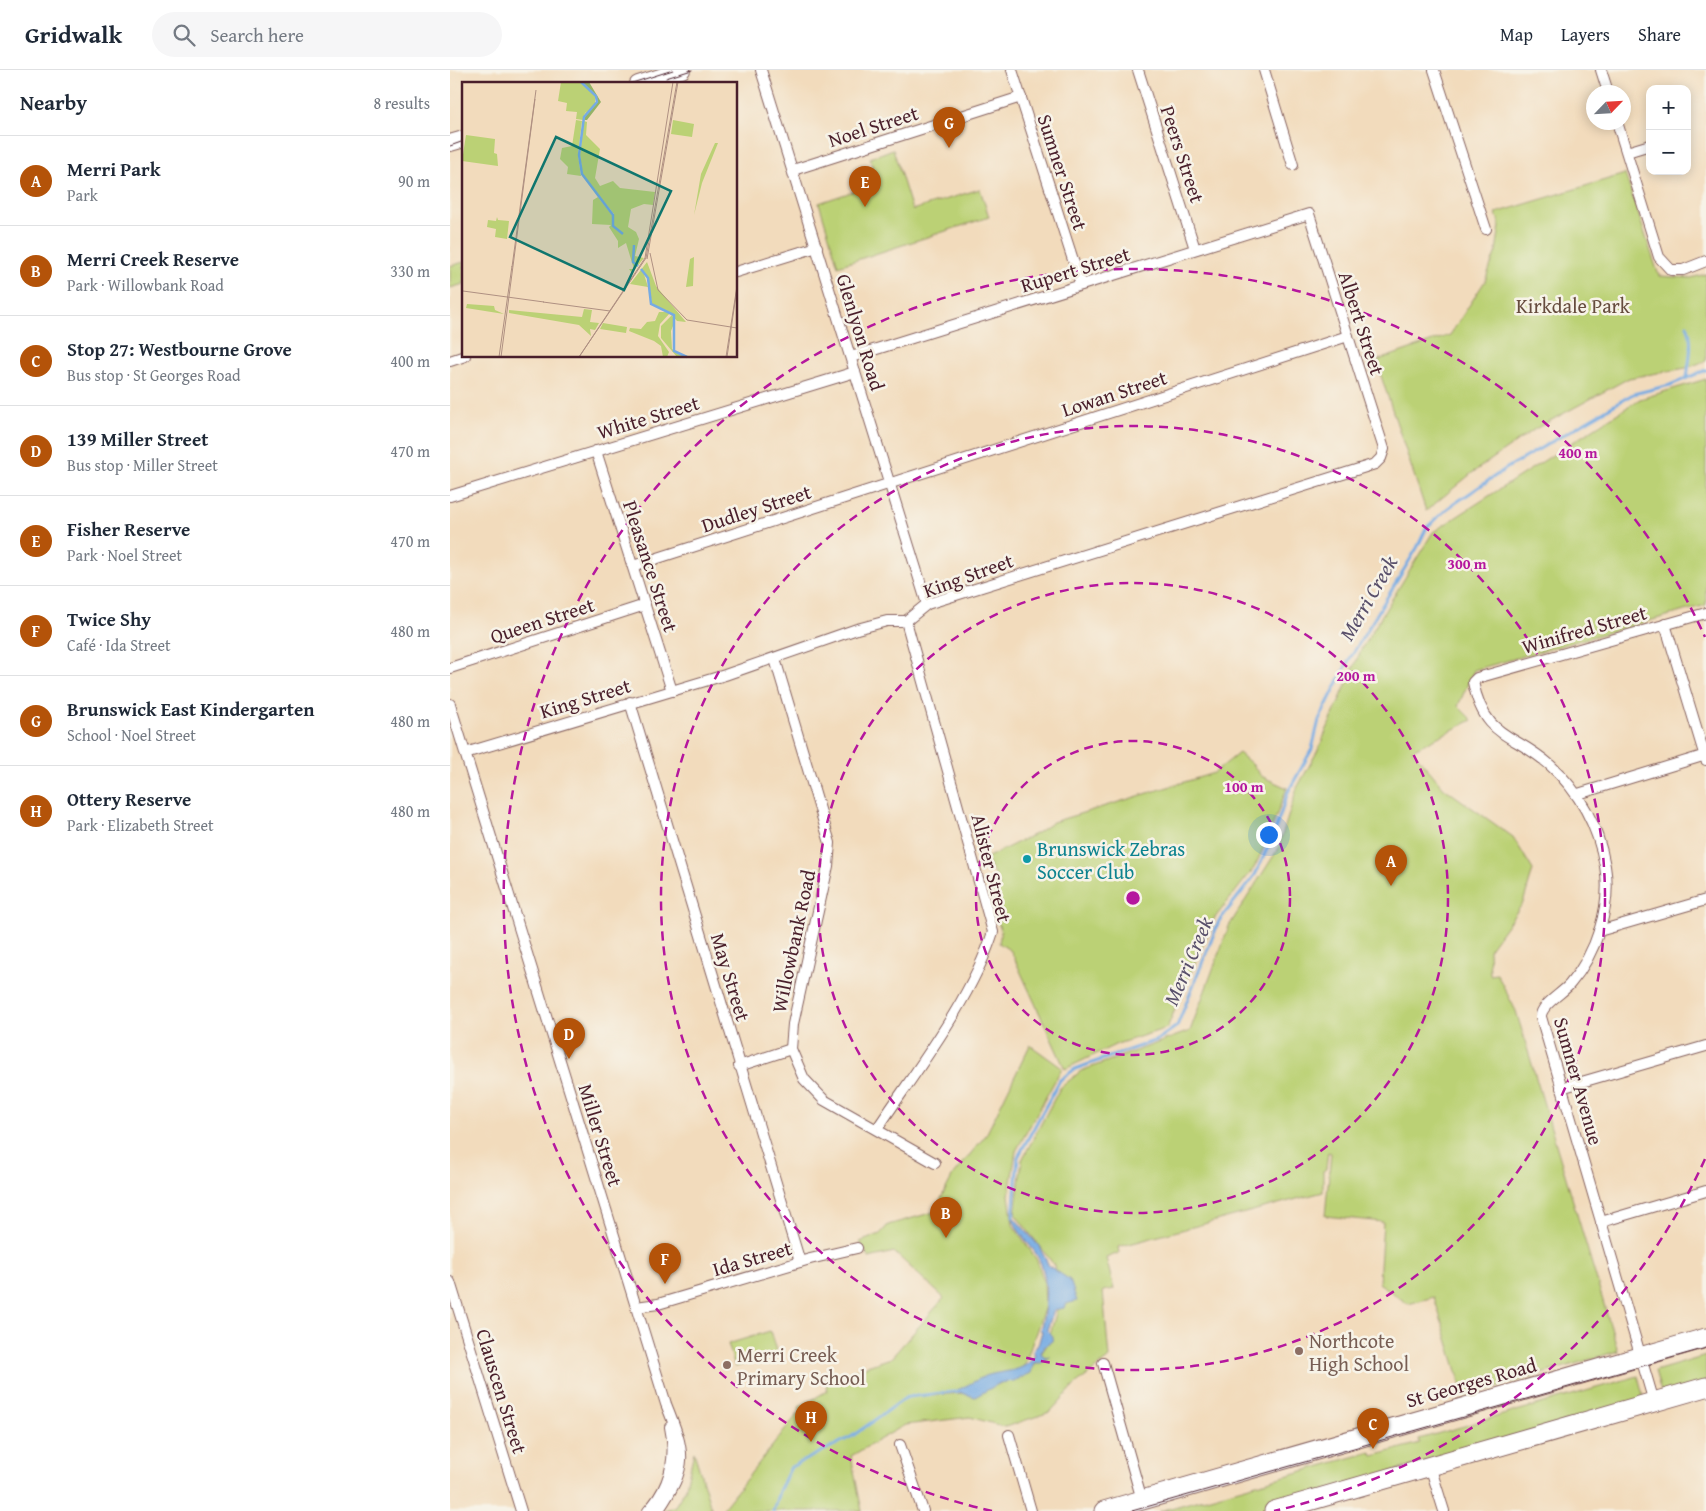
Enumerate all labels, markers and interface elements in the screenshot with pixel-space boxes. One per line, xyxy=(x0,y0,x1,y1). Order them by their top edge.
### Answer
search box xyxy=(152,12,502,57)
text: Gridwalk xyxy=(25,17,122,52)
icon: search xyxy=(170,21,198,49)
text: Search here xyxy=(210,21,304,49)
text: Map xyxy=(1500,21,1533,48)
text: Layers xyxy=(1561,21,1610,48)
text: Share xyxy=(1638,21,1681,48)
inset map xyxy=(462,82,738,358)
north arrow xyxy=(1586,85,1631,130)
map controls xyxy=(1646,85,1691,175)
button: + xyxy=(1646,85,1691,130)
text: Nearby xyxy=(20,87,87,118)
text: 8 results xyxy=(373,91,430,115)
street label: Noel Street xyxy=(824,98,922,154)
street label: Peers Street xyxy=(1154,102,1212,206)
pin: G xyxy=(933,107,965,148)
street label: Sumner Street xyxy=(1031,110,1095,234)
button: − xyxy=(1646,130,1691,175)
text: Merri Park xyxy=(67,155,161,183)
pin: E xyxy=(849,166,881,207)
text: A xyxy=(31,169,41,193)
text: 90 m xyxy=(398,169,430,193)
text: Park xyxy=(67,183,98,207)
street label: Rupert Street xyxy=(1017,239,1133,299)
text: Merri Creek Reserve xyxy=(67,245,239,273)
text: B xyxy=(31,259,41,283)
text: 330 m xyxy=(390,259,430,283)
street label: Albert Street xyxy=(1332,267,1392,379)
street label: Glenlyon Road xyxy=(829,270,893,394)
text: Park · Willowbank Road xyxy=(67,273,224,297)
park label: Kirkdale Park xyxy=(1516,291,1631,320)
text: Stop 27: Westbourne Grove xyxy=(67,335,292,363)
text: C xyxy=(31,349,41,373)
text: 400 m xyxy=(390,349,430,373)
street label: Lowan Street xyxy=(1058,362,1170,424)
text: Bus stop · St Georges Road xyxy=(67,363,241,387)
street label: White Street xyxy=(593,388,703,446)
text: 139 Miller Street xyxy=(67,425,208,453)
text: D xyxy=(31,439,41,463)
text: 470 m xyxy=(390,439,430,463)
text: 400 m xyxy=(1558,442,1598,463)
text: Bus stop · Miller Street xyxy=(67,453,218,477)
street label: Dudley Street xyxy=(697,477,815,539)
street label: Pleasance Street xyxy=(616,496,686,636)
text: Fisher Reserve xyxy=(67,515,190,543)
text: E xyxy=(32,529,40,553)
text: 470 m xyxy=(390,529,430,553)
text: Park · Noel Street xyxy=(67,543,182,567)
street label: King Street xyxy=(919,545,1017,605)
water label: Merri Creek xyxy=(1331,549,1405,646)
text: 300 m xyxy=(1447,553,1487,574)
street label: Queen Street xyxy=(486,590,598,650)
street label: Winifred Street xyxy=(1518,597,1650,661)
text: Twice Shy xyxy=(67,605,151,633)
text: F xyxy=(32,619,40,643)
text: 480 m xyxy=(390,619,430,643)
text: Café · Ida Street xyxy=(67,633,171,657)
text: 200 m xyxy=(1336,665,1376,686)
street label: King Street xyxy=(536,670,634,726)
text: Brunswick East Kindergarten xyxy=(67,695,315,723)
text: G xyxy=(31,709,41,733)
text: 480 m xyxy=(390,709,430,733)
text: School · Noel Street xyxy=(67,723,196,747)
text: 100 m xyxy=(1224,776,1264,797)
text: Ottery Reserve xyxy=(67,785,191,813)
text: H xyxy=(30,799,42,823)
text: 480 m xyxy=(390,799,430,823)
street label: Alister Street xyxy=(965,811,1019,925)
text: Park · Elizabeth Street xyxy=(67,813,214,837)
your location xyxy=(1256,822,1282,848)
place label: Brunswick Zebras Soccer Club xyxy=(1037,834,1185,886)
pin: A xyxy=(1375,845,1407,886)
marker: Brunswick Zebras Soccer Club xyxy=(1021,853,1033,865)
street label: Willowbank Road xyxy=(764,867,822,1015)
centre of rings xyxy=(1124,889,1142,907)
water label: Merri Creek xyxy=(1155,911,1221,1010)
street label: May Street xyxy=(704,929,758,1025)
street label: Sumner Avenue xyxy=(1547,1014,1611,1148)
pin: D xyxy=(553,1018,585,1059)
street label: Miller Street xyxy=(572,1080,630,1190)
pin: B xyxy=(930,1197,962,1238)
street label: Ida Street xyxy=(709,1233,795,1283)
pin: F xyxy=(649,1243,681,1284)
street label: Clauscen Street xyxy=(469,1325,535,1457)
place label: Northcote High School xyxy=(1309,1326,1409,1378)
place label: Merri Creek Primary School xyxy=(737,1340,866,1392)
marker: Northcote High School xyxy=(1293,1345,1305,1357)
street label: St Georges Road xyxy=(1402,1349,1540,1414)
marker: Merri Creek Primary School xyxy=(721,1359,733,1371)
pin: H xyxy=(795,1401,827,1442)
pin: C xyxy=(1357,1408,1389,1449)

